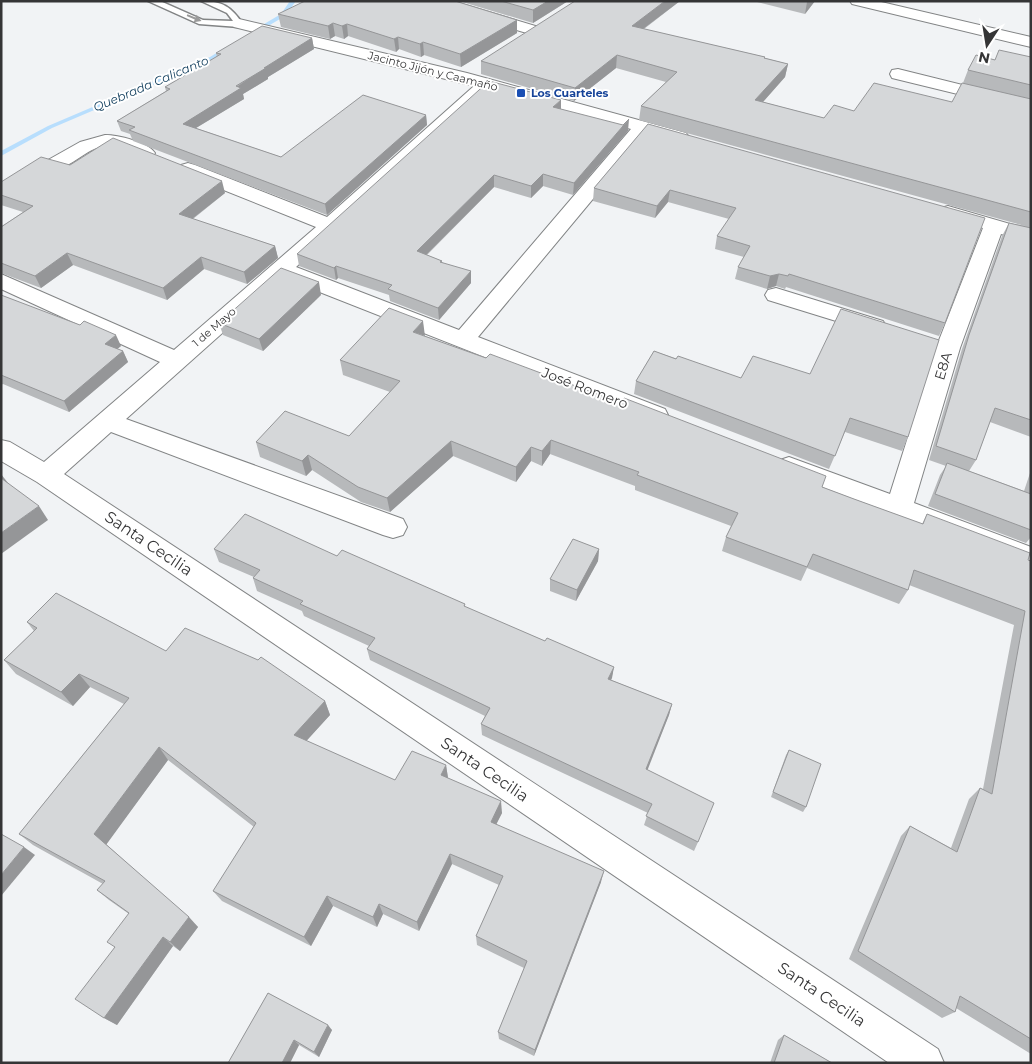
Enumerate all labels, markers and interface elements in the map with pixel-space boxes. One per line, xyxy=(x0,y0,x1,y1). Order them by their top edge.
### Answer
one-way arrow xyxy=(187,15,201,23)
north arrow xyxy=(962,20,1012,70)
street label: Jacinto Jijón y Caamaño xyxy=(366,48,499,94)
text: N xyxy=(977,48,992,68)
water label: Quebrada Calicanto xyxy=(91,52,211,115)
place label: Los Cuarteles xyxy=(531,86,609,100)
marker: Los Cuarteles xyxy=(515,87,527,99)
street label: 1 de Mayo xyxy=(189,304,239,350)
street label: E8A xyxy=(930,349,956,382)
street label: José Romero xyxy=(538,363,631,413)
street label: Santa Cecilia xyxy=(101,507,196,580)
street label: Santa Cecilia xyxy=(437,733,532,806)
street label: Santa Cecilia xyxy=(774,958,869,1031)

